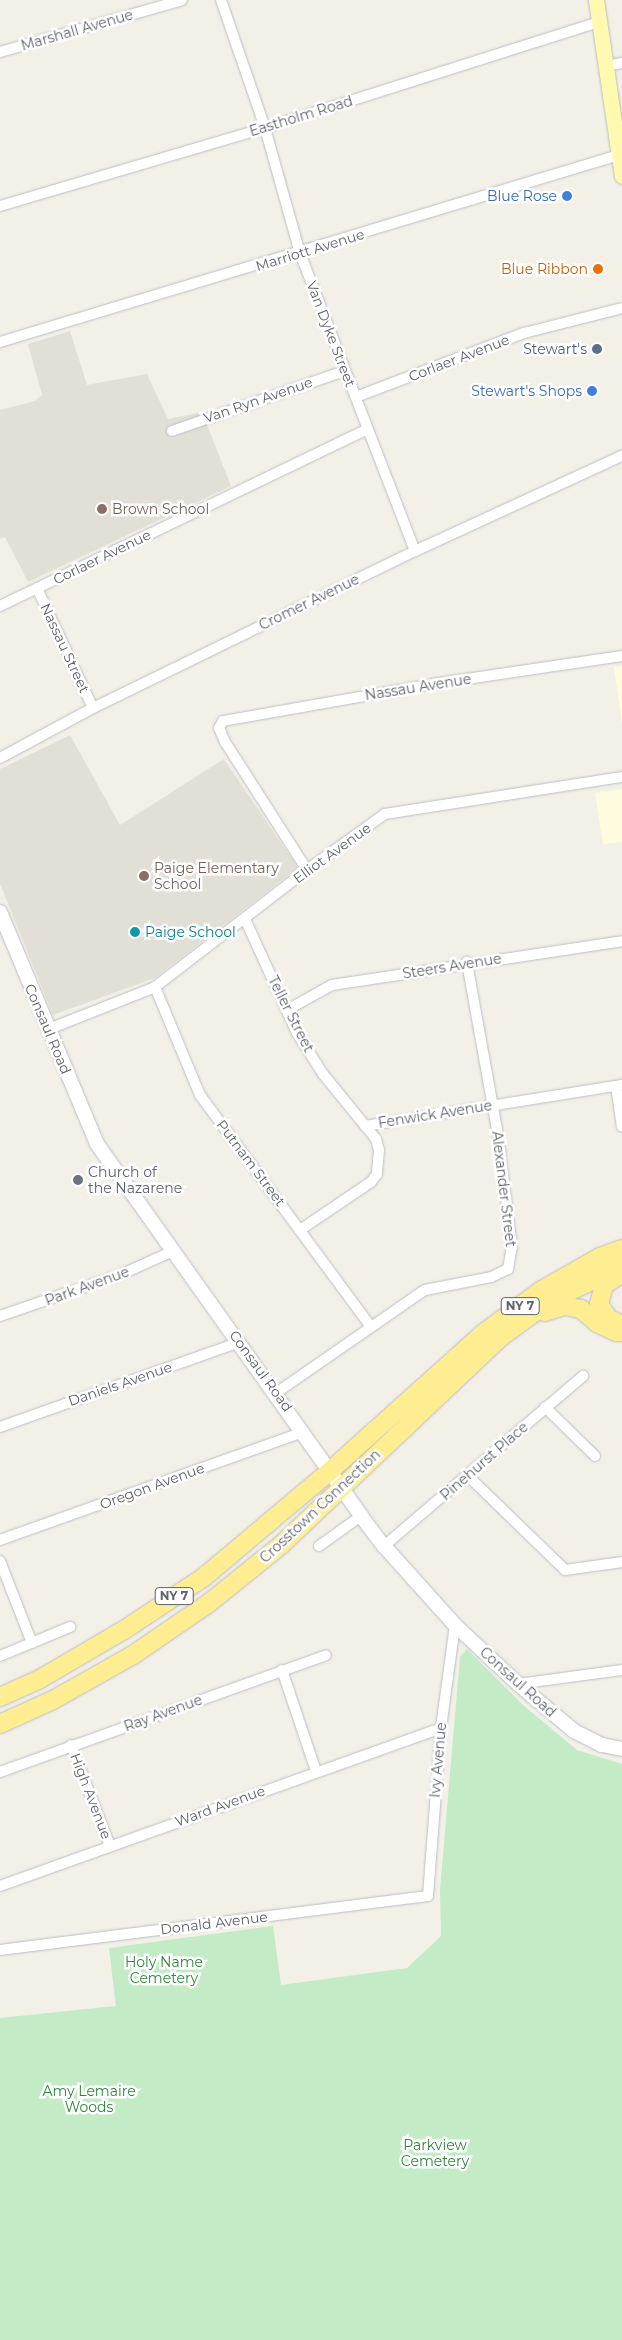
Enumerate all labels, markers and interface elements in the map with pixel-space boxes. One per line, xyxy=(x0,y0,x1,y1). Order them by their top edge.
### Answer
street label: Marshall Avenue xyxy=(19,6,135,54)
street label: Eastholm Road xyxy=(247,92,355,140)
place label: Blue Rose xyxy=(487,188,557,204)
marker: Blue Rose xyxy=(561,190,573,202)
street label: Marriott Avenue xyxy=(254,225,366,275)
place label: Blue Ribbon xyxy=(501,261,588,277)
marker: Blue Ribbon xyxy=(592,263,604,275)
street label: Van Dyke Street xyxy=(303,279,359,389)
street label: Corlaer Avenue xyxy=(406,331,512,385)
place label: Stewart's xyxy=(523,341,587,357)
marker: Stewart's xyxy=(591,343,603,355)
street label: Van Ryn Avenue xyxy=(201,373,315,427)
place label: Stewart's Shops xyxy=(471,383,582,399)
marker: Stewart's Shops xyxy=(586,385,598,397)
place label: Brown School xyxy=(112,501,209,517)
marker: Brown School xyxy=(96,503,108,515)
street label: Corlaer Avenue xyxy=(50,526,154,588)
street label: Cromer Avenue xyxy=(256,570,362,634)
street label: Nassau Street xyxy=(37,601,93,695)
street label: Nassau Avenue xyxy=(364,670,472,704)
street label: Elliot Avenue xyxy=(290,819,374,887)
place label: Paige Elementary School xyxy=(154,860,279,892)
marker: Paige Elementary School xyxy=(138,870,150,882)
place label: Paige School xyxy=(145,924,236,940)
marker: Paige School xyxy=(129,926,141,938)
street label: Steers Avenue xyxy=(401,950,503,982)
street label: Teller Street xyxy=(265,973,317,1055)
street label: Consaul Road xyxy=(21,981,75,1077)
street label: Fenwick Avenue xyxy=(377,1097,493,1131)
street label: Putnam Street xyxy=(213,1117,289,1209)
street label: Alexander Street xyxy=(489,1130,519,1248)
place label: Church of the Nazarene xyxy=(88,1164,182,1196)
marker: Church of the Nazarene xyxy=(72,1174,84,1186)
street label: Park Avenue xyxy=(43,1263,131,1309)
road number: NY 7 xyxy=(500,1296,540,1315)
street label: Consaul Road xyxy=(226,1327,296,1415)
street label: Daniels Avenue xyxy=(66,1358,174,1410)
street label: Pinehurst Place xyxy=(437,1418,531,1504)
street label: Crosstown Connection xyxy=(256,1446,384,1566)
street label: Oregon Avenue xyxy=(97,1459,207,1513)
road number: NY 7 xyxy=(154,1586,194,1605)
street label: Consaul Road xyxy=(477,1644,559,1720)
street label: Ray Avenue xyxy=(122,1691,204,1735)
street label: Ivy Avenue xyxy=(426,1721,450,1799)
street label: High Avenue xyxy=(67,1751,115,1841)
street label: Ward Avenue xyxy=(173,1782,267,1830)
street label: Donald Avenue xyxy=(159,1908,269,1938)
park label: Holy Name Cemetery xyxy=(125,1954,203,1986)
park label: Amy Lemaire Woods xyxy=(42,2083,136,2116)
park label: Parkview Cemetery xyxy=(401,2137,469,2170)

